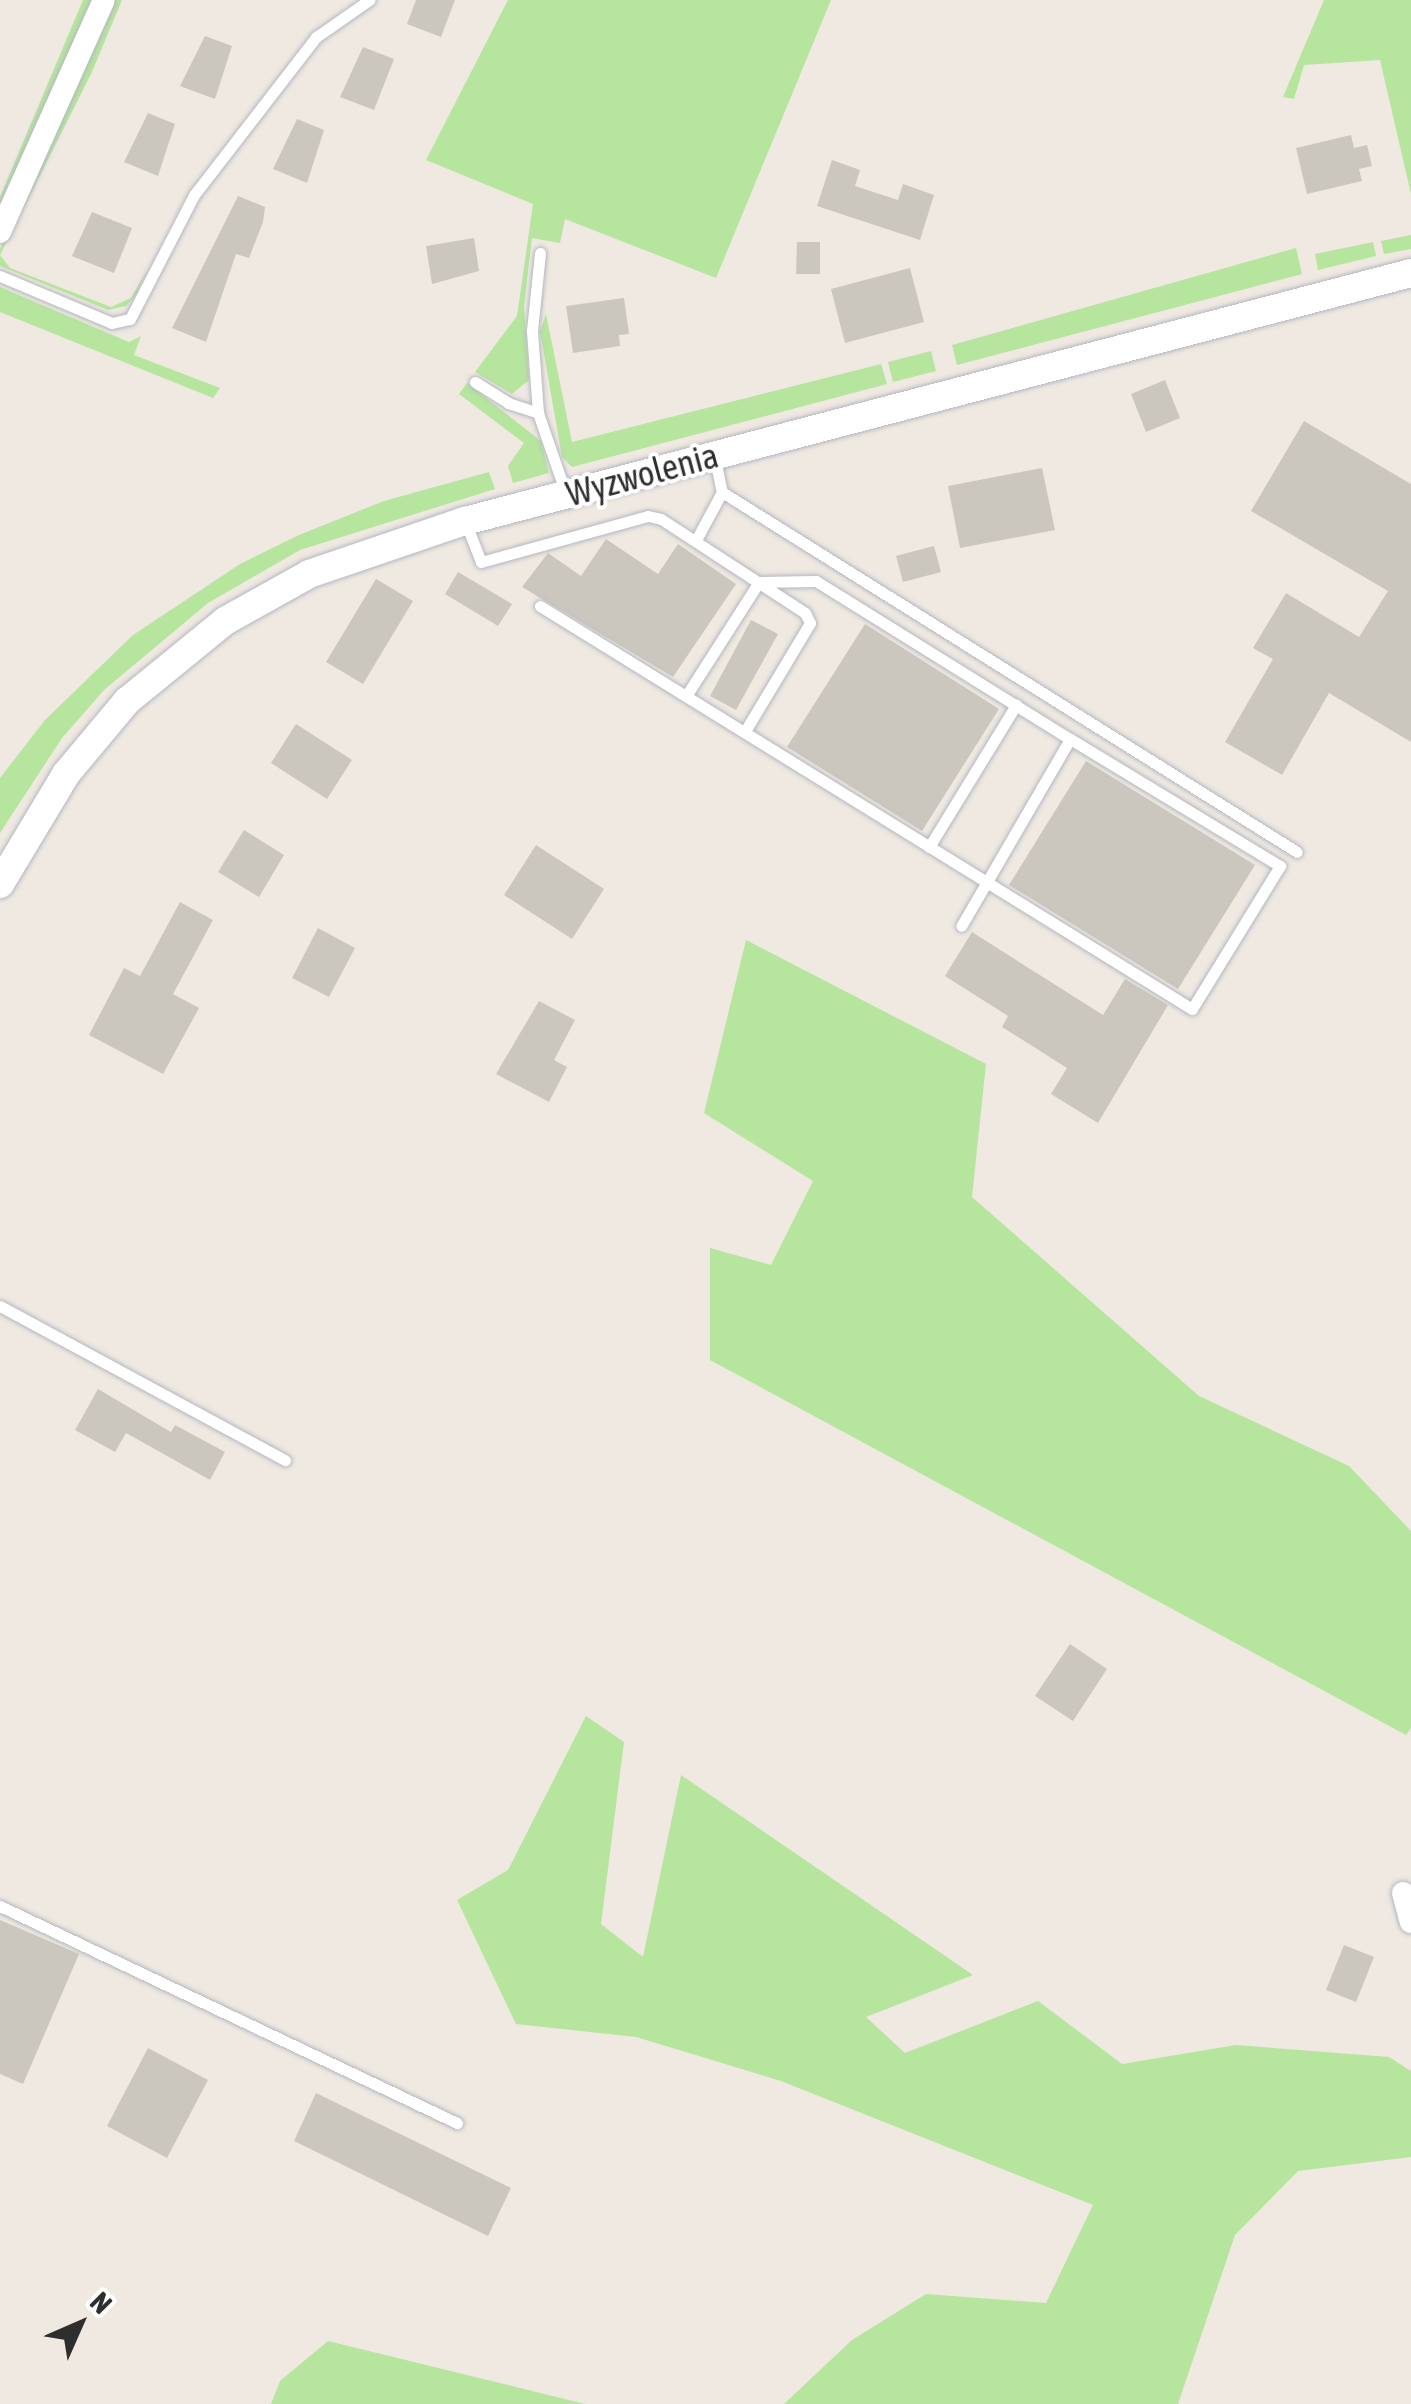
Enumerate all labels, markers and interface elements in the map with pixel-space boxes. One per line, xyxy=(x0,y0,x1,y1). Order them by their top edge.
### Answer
street label: Wyzwolenia xyxy=(561,434,723,514)
north arrow xyxy=(30,2274,130,2374)
text: N xyxy=(84,2286,118,2320)

